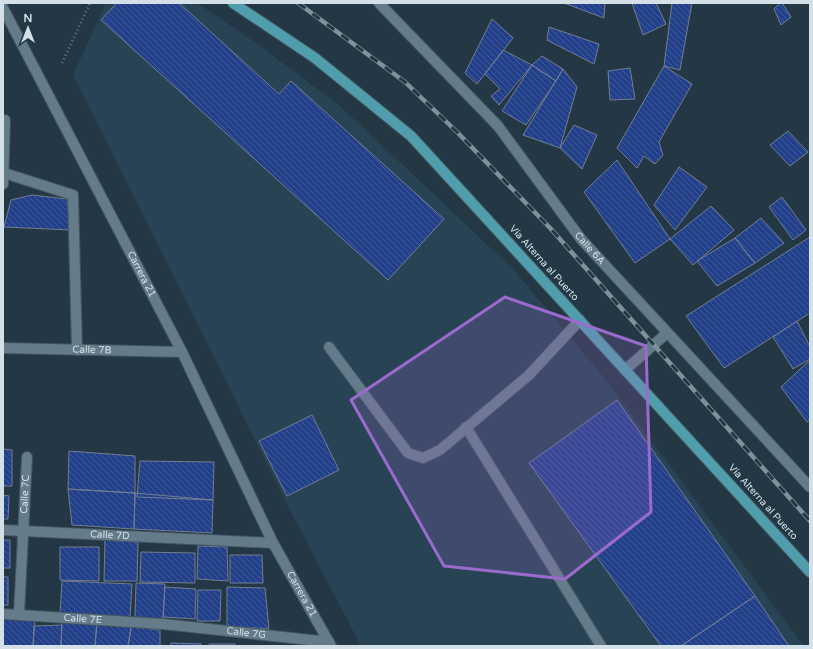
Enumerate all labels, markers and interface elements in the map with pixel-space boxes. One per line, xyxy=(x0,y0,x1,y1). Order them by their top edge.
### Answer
north arrow xyxy=(8,8,48,48)
text: N xyxy=(24,12,32,25)
street label: Vía Alterna al Puerto xyxy=(507,223,581,303)
street label: Calle 6A xyxy=(572,230,607,267)
street label: Carrera 21 xyxy=(125,249,158,299)
street label: Calle 7B xyxy=(72,344,112,356)
street label: Vía Alterna al Puerto xyxy=(726,462,800,542)
street label: Calle 7C xyxy=(18,474,32,514)
street label: Calle 7D xyxy=(90,528,130,542)
street label: Carrera 21 xyxy=(284,569,319,619)
street label: Calle 7E xyxy=(63,612,102,626)
street label: Calle 7G xyxy=(226,625,267,641)

